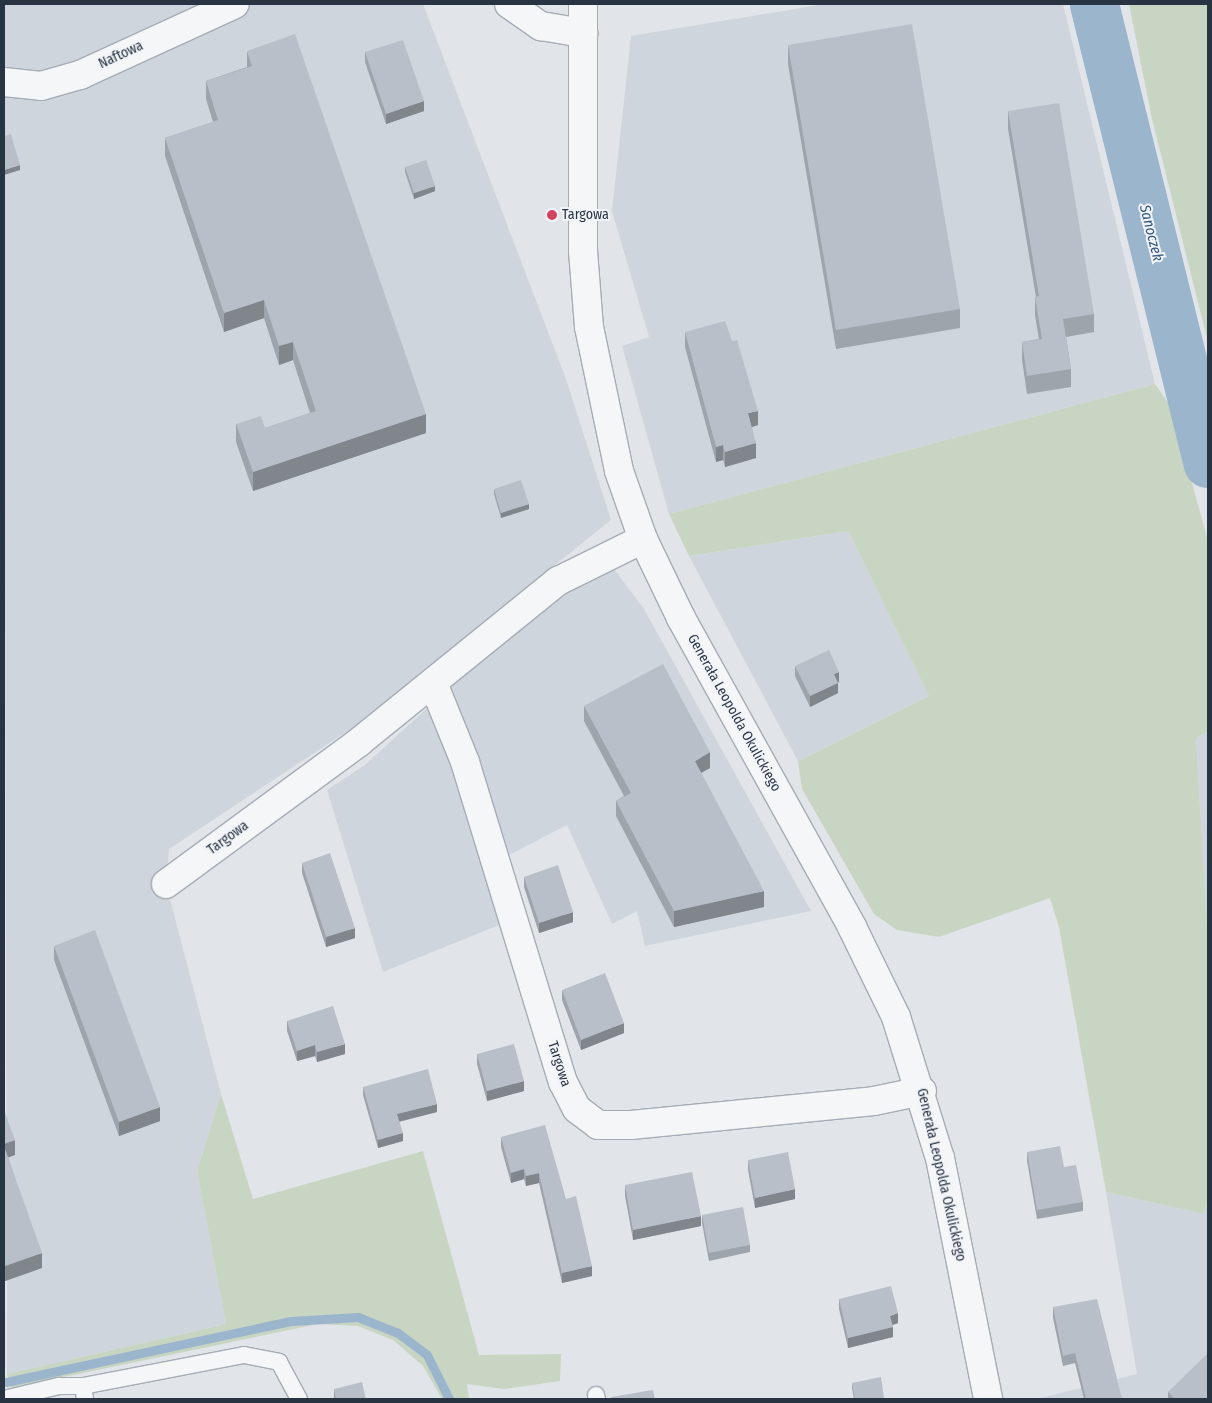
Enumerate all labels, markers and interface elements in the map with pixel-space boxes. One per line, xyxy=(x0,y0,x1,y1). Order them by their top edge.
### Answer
street label: Naftowa xyxy=(96,37,146,73)
water label: Sanoczek xyxy=(1135,203,1167,263)
place label: Targowa xyxy=(562,207,609,223)
marker: Targowa xyxy=(546,209,558,221)
street label: Generała Leopolda Okulickiego xyxy=(684,631,784,795)
street label: Targowa xyxy=(204,817,252,859)
street label: Targowa xyxy=(544,1039,574,1089)
street label: Generała Leopolda Okulickiego xyxy=(913,1087,969,1263)

